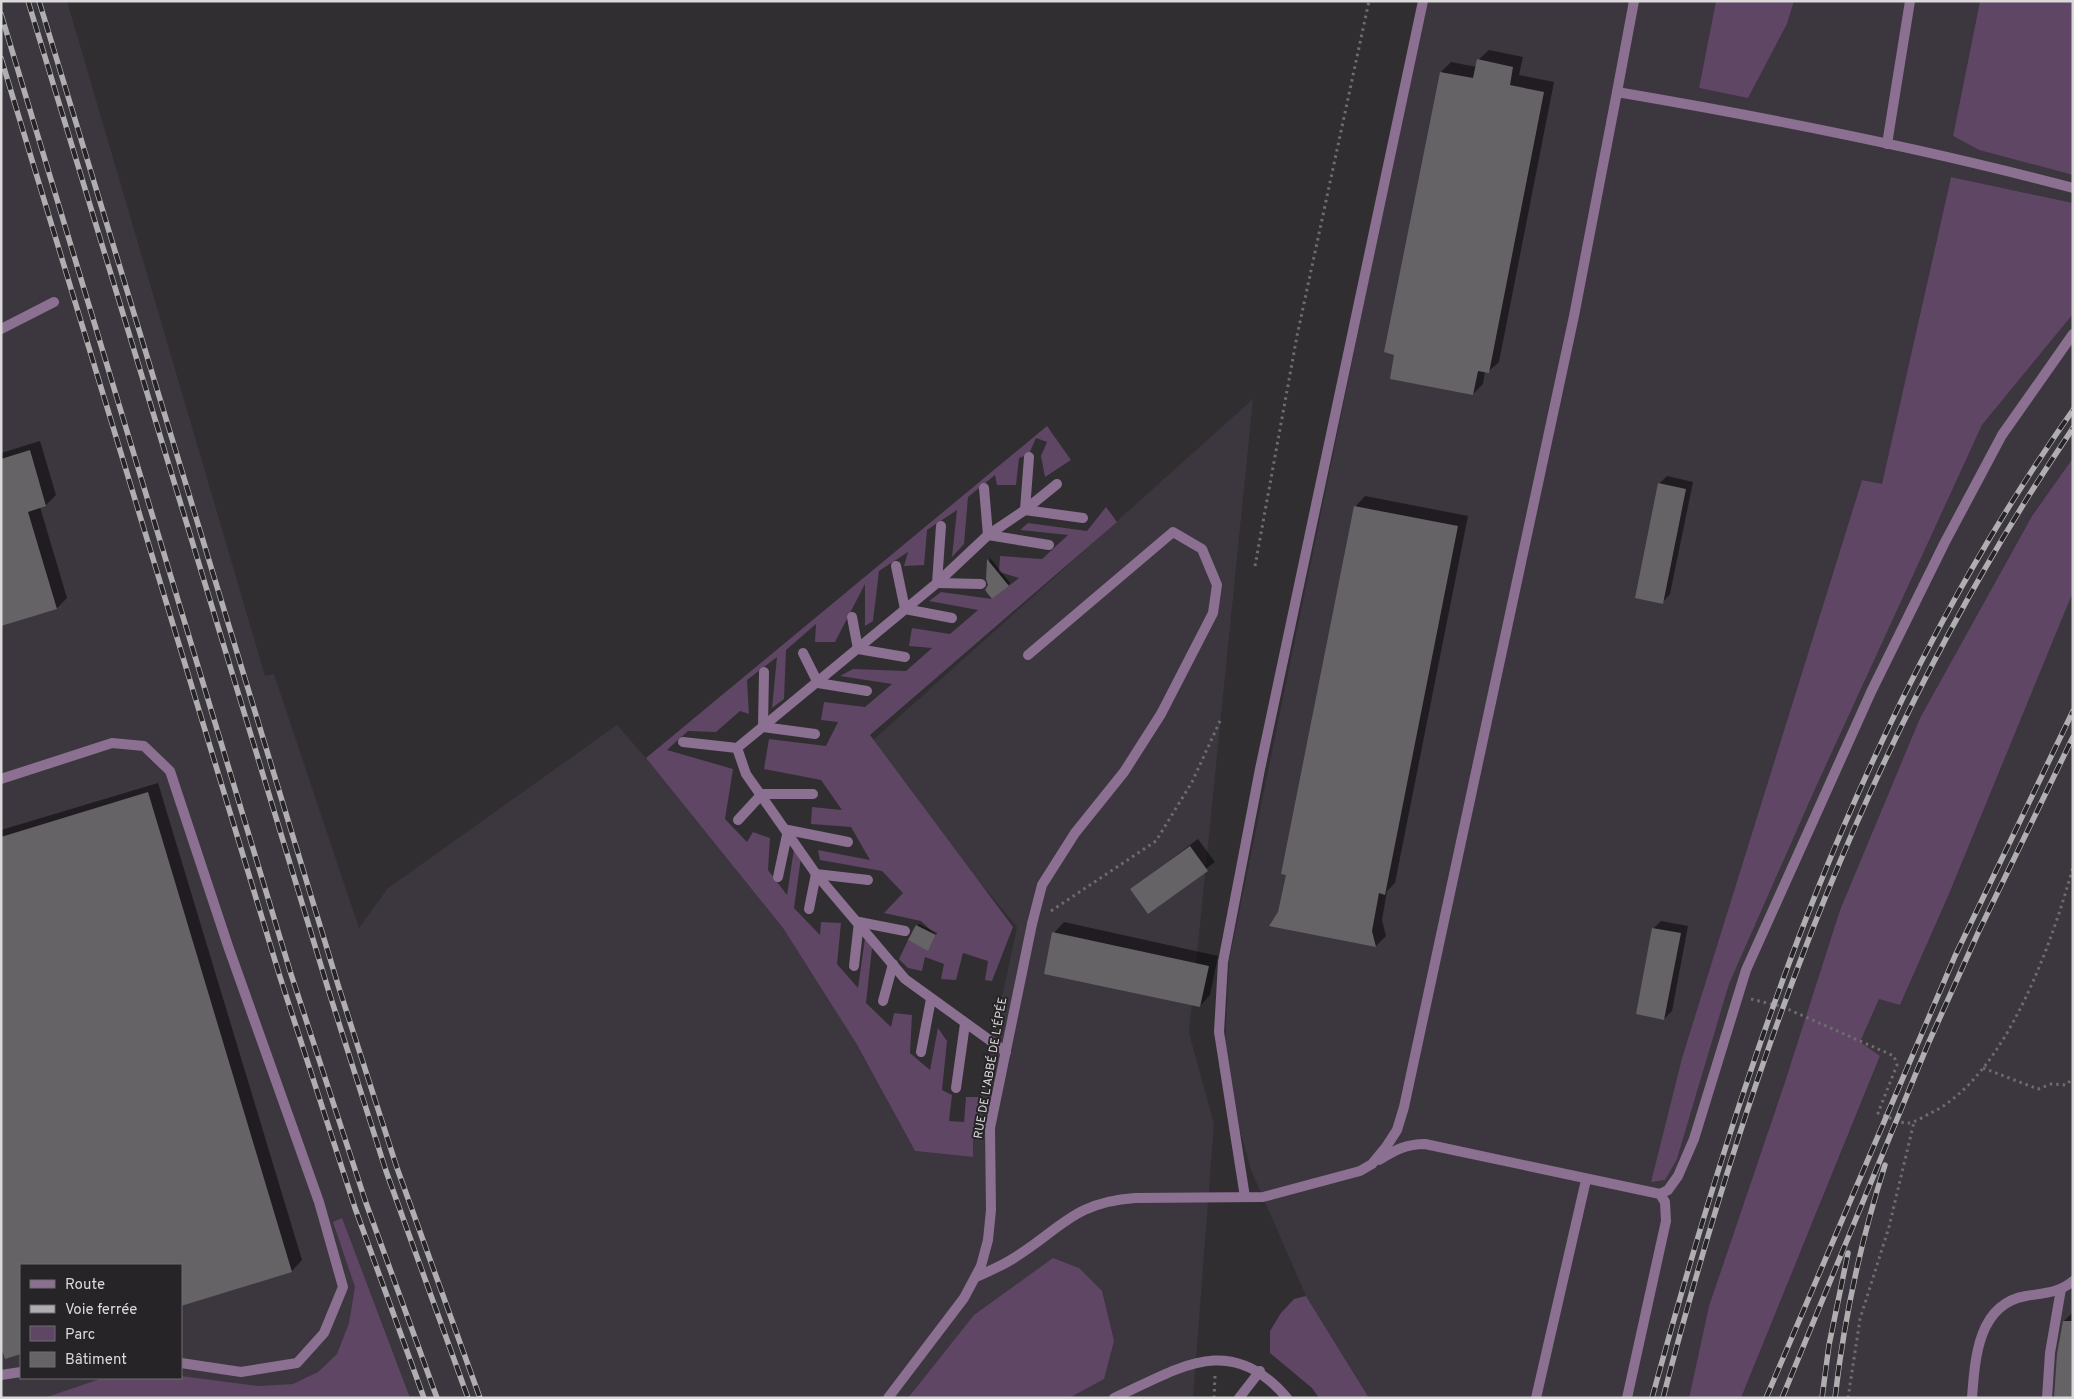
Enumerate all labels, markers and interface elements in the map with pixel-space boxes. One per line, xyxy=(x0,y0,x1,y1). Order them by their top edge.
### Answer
street label: RUE DE L'ABBÉ DE L'ÉPÉE xyxy=(971,996,1011,1140)
legend xyxy=(20,1264,182,1379)
text: Route xyxy=(65,1276,105,1295)
text: Voie ferrée xyxy=(65,1301,137,1320)
text: Parc xyxy=(65,1326,95,1345)
text: Bâtiment xyxy=(65,1351,127,1370)

